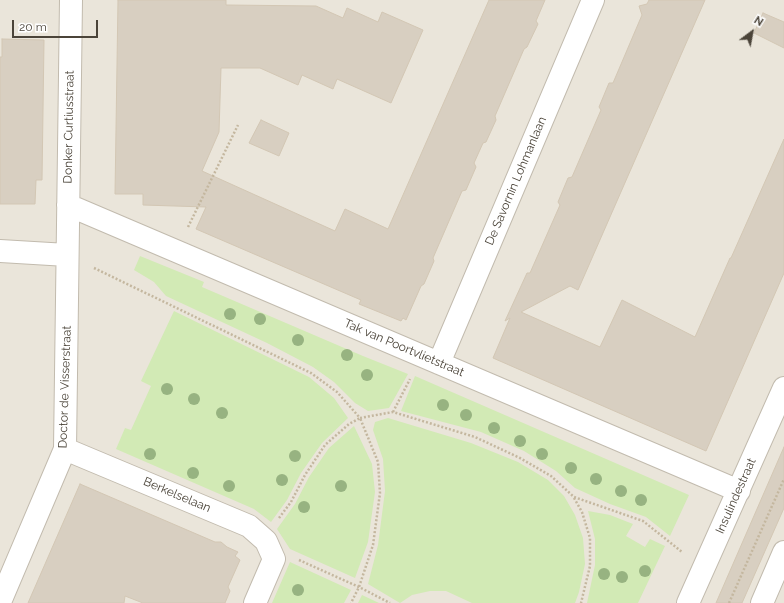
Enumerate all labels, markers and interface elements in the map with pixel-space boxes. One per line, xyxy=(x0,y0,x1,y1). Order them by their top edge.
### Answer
scale bar xyxy=(14,12,100,38)
north arrow xyxy=(732,12,772,52)
text: N xyxy=(752,14,766,29)
text: 20 m xyxy=(19,20,47,34)
street label: Donker Curtiusstraat xyxy=(61,70,77,184)
street label: De Savornin Lohmanlaan xyxy=(482,114,550,248)
street label: Tak van Poortvlietstraat xyxy=(342,316,466,380)
street label: Doctor de Visserstraat xyxy=(56,325,74,449)
street label: Insulindestraat xyxy=(713,456,759,536)
street label: Berkelselaan xyxy=(141,474,213,516)

